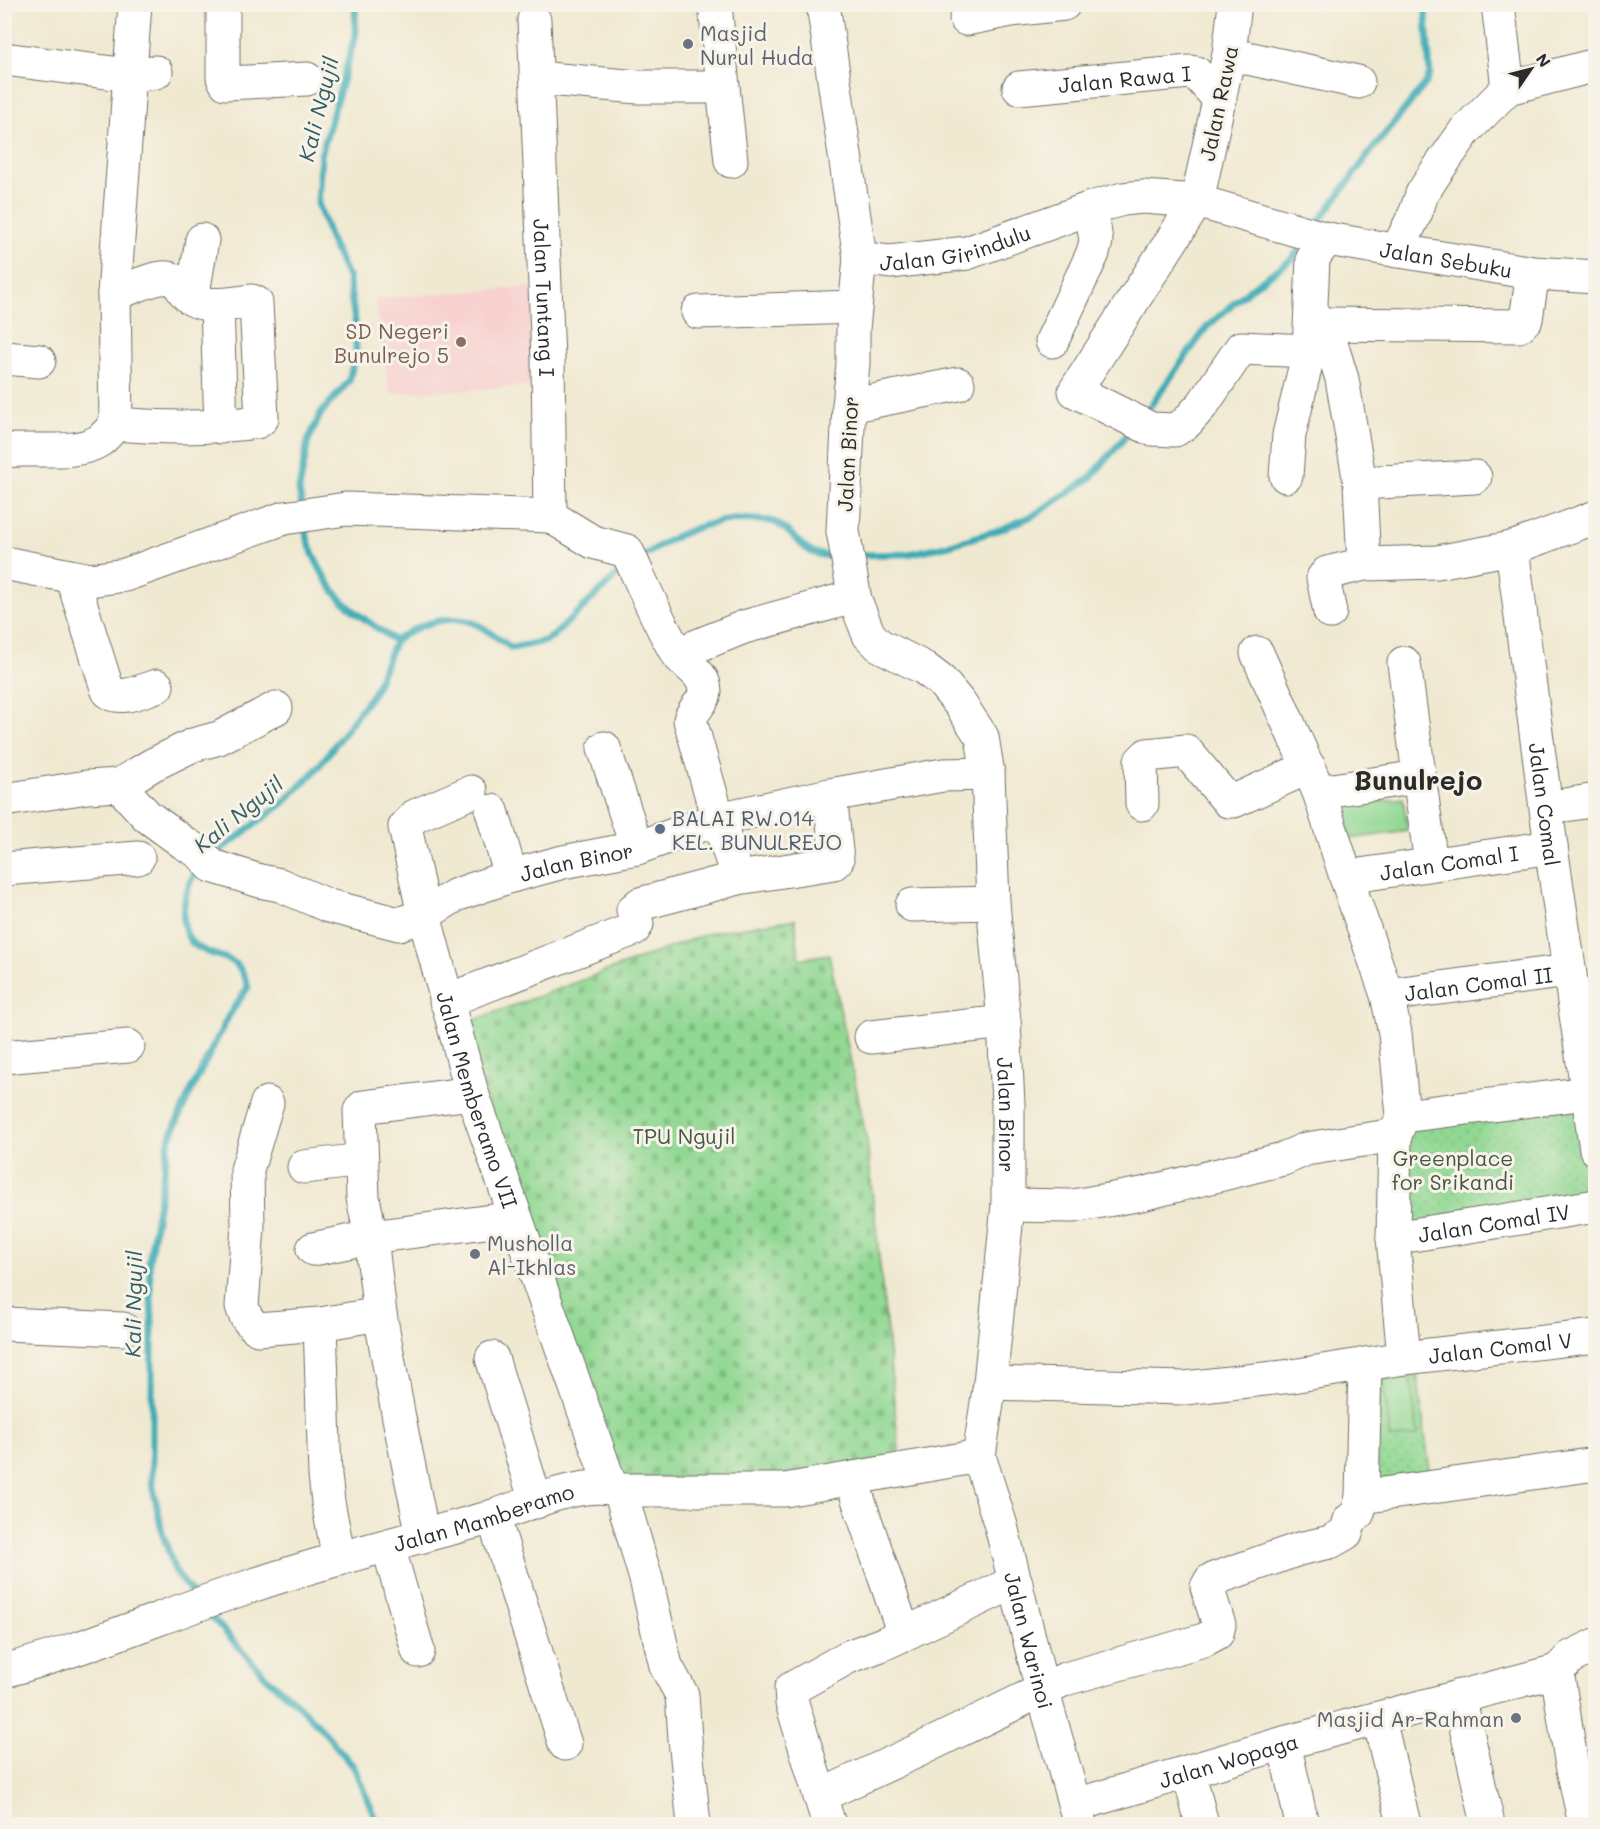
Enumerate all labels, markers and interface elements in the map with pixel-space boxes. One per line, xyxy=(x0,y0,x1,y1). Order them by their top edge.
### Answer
place label: Masjid Nurul Huda xyxy=(700,19,814,70)
marker: Masjid Nurul Huda xyxy=(681,37,695,51)
north arrow xyxy=(1501,39,1561,99)
street label: Jalan Rawa xyxy=(1193,43,1243,163)
text: N xyxy=(1532,49,1556,71)
water label: Kali Ngujil xyxy=(291,53,345,164)
street label: Jalan Rawa I xyxy=(1057,58,1192,98)
street label: Jalan Tuntang I xyxy=(529,218,562,377)
street label: Jalan Girindulu xyxy=(879,218,1034,276)
street label: Jalan Sebuku xyxy=(1378,234,1514,283)
place label: SD Negeri Bunulrejo 5 xyxy=(334,317,449,368)
marker: SD Negeri Bunulrejo 5 xyxy=(454,335,468,349)
street label: Jalan Binor xyxy=(830,396,864,512)
street label: Jalan Comal xyxy=(1524,741,1567,868)
district label: Bunulrejo xyxy=(1354,762,1482,797)
water label: Kali Ngujil xyxy=(187,769,289,859)
place label: BALAI RW.014 KEL. BUNULREJO xyxy=(672,804,842,855)
marker: BALAI RW.014 KEL. BUNULREJO xyxy=(653,822,667,836)
street label: Jalan Binor xyxy=(516,836,635,887)
street label: Jalan Comal I xyxy=(1378,838,1520,885)
street label: Jalan Comal II xyxy=(1403,960,1554,1006)
street label: Jalan Memberamo VII xyxy=(432,988,525,1211)
street label: Jalan Binor xyxy=(992,1056,1022,1173)
park label: TPU Ngujil xyxy=(632,1122,736,1149)
park label: Greenplace for Srikandi xyxy=(1392,1144,1514,1195)
street label: Jalan Comal IV xyxy=(1416,1197,1572,1247)
place label: Musholla Al-Ikhlas xyxy=(487,1229,576,1280)
marker: Musholla Al-Ikhlas xyxy=(468,1247,482,1261)
water label: Kali Ngujil xyxy=(118,1250,148,1358)
street label: Jalan Comal V xyxy=(1427,1325,1573,1369)
street label: Jalan Mamberamo xyxy=(390,1477,576,1557)
street label: Jalan Warinoi xyxy=(999,1569,1060,1712)
place label: Masjid Ar-Rahman xyxy=(1317,1705,1504,1732)
marker: Masjid Ar-Rahman xyxy=(1509,1711,1523,1725)
street label: Jalan Wopaga xyxy=(1156,1726,1301,1793)

